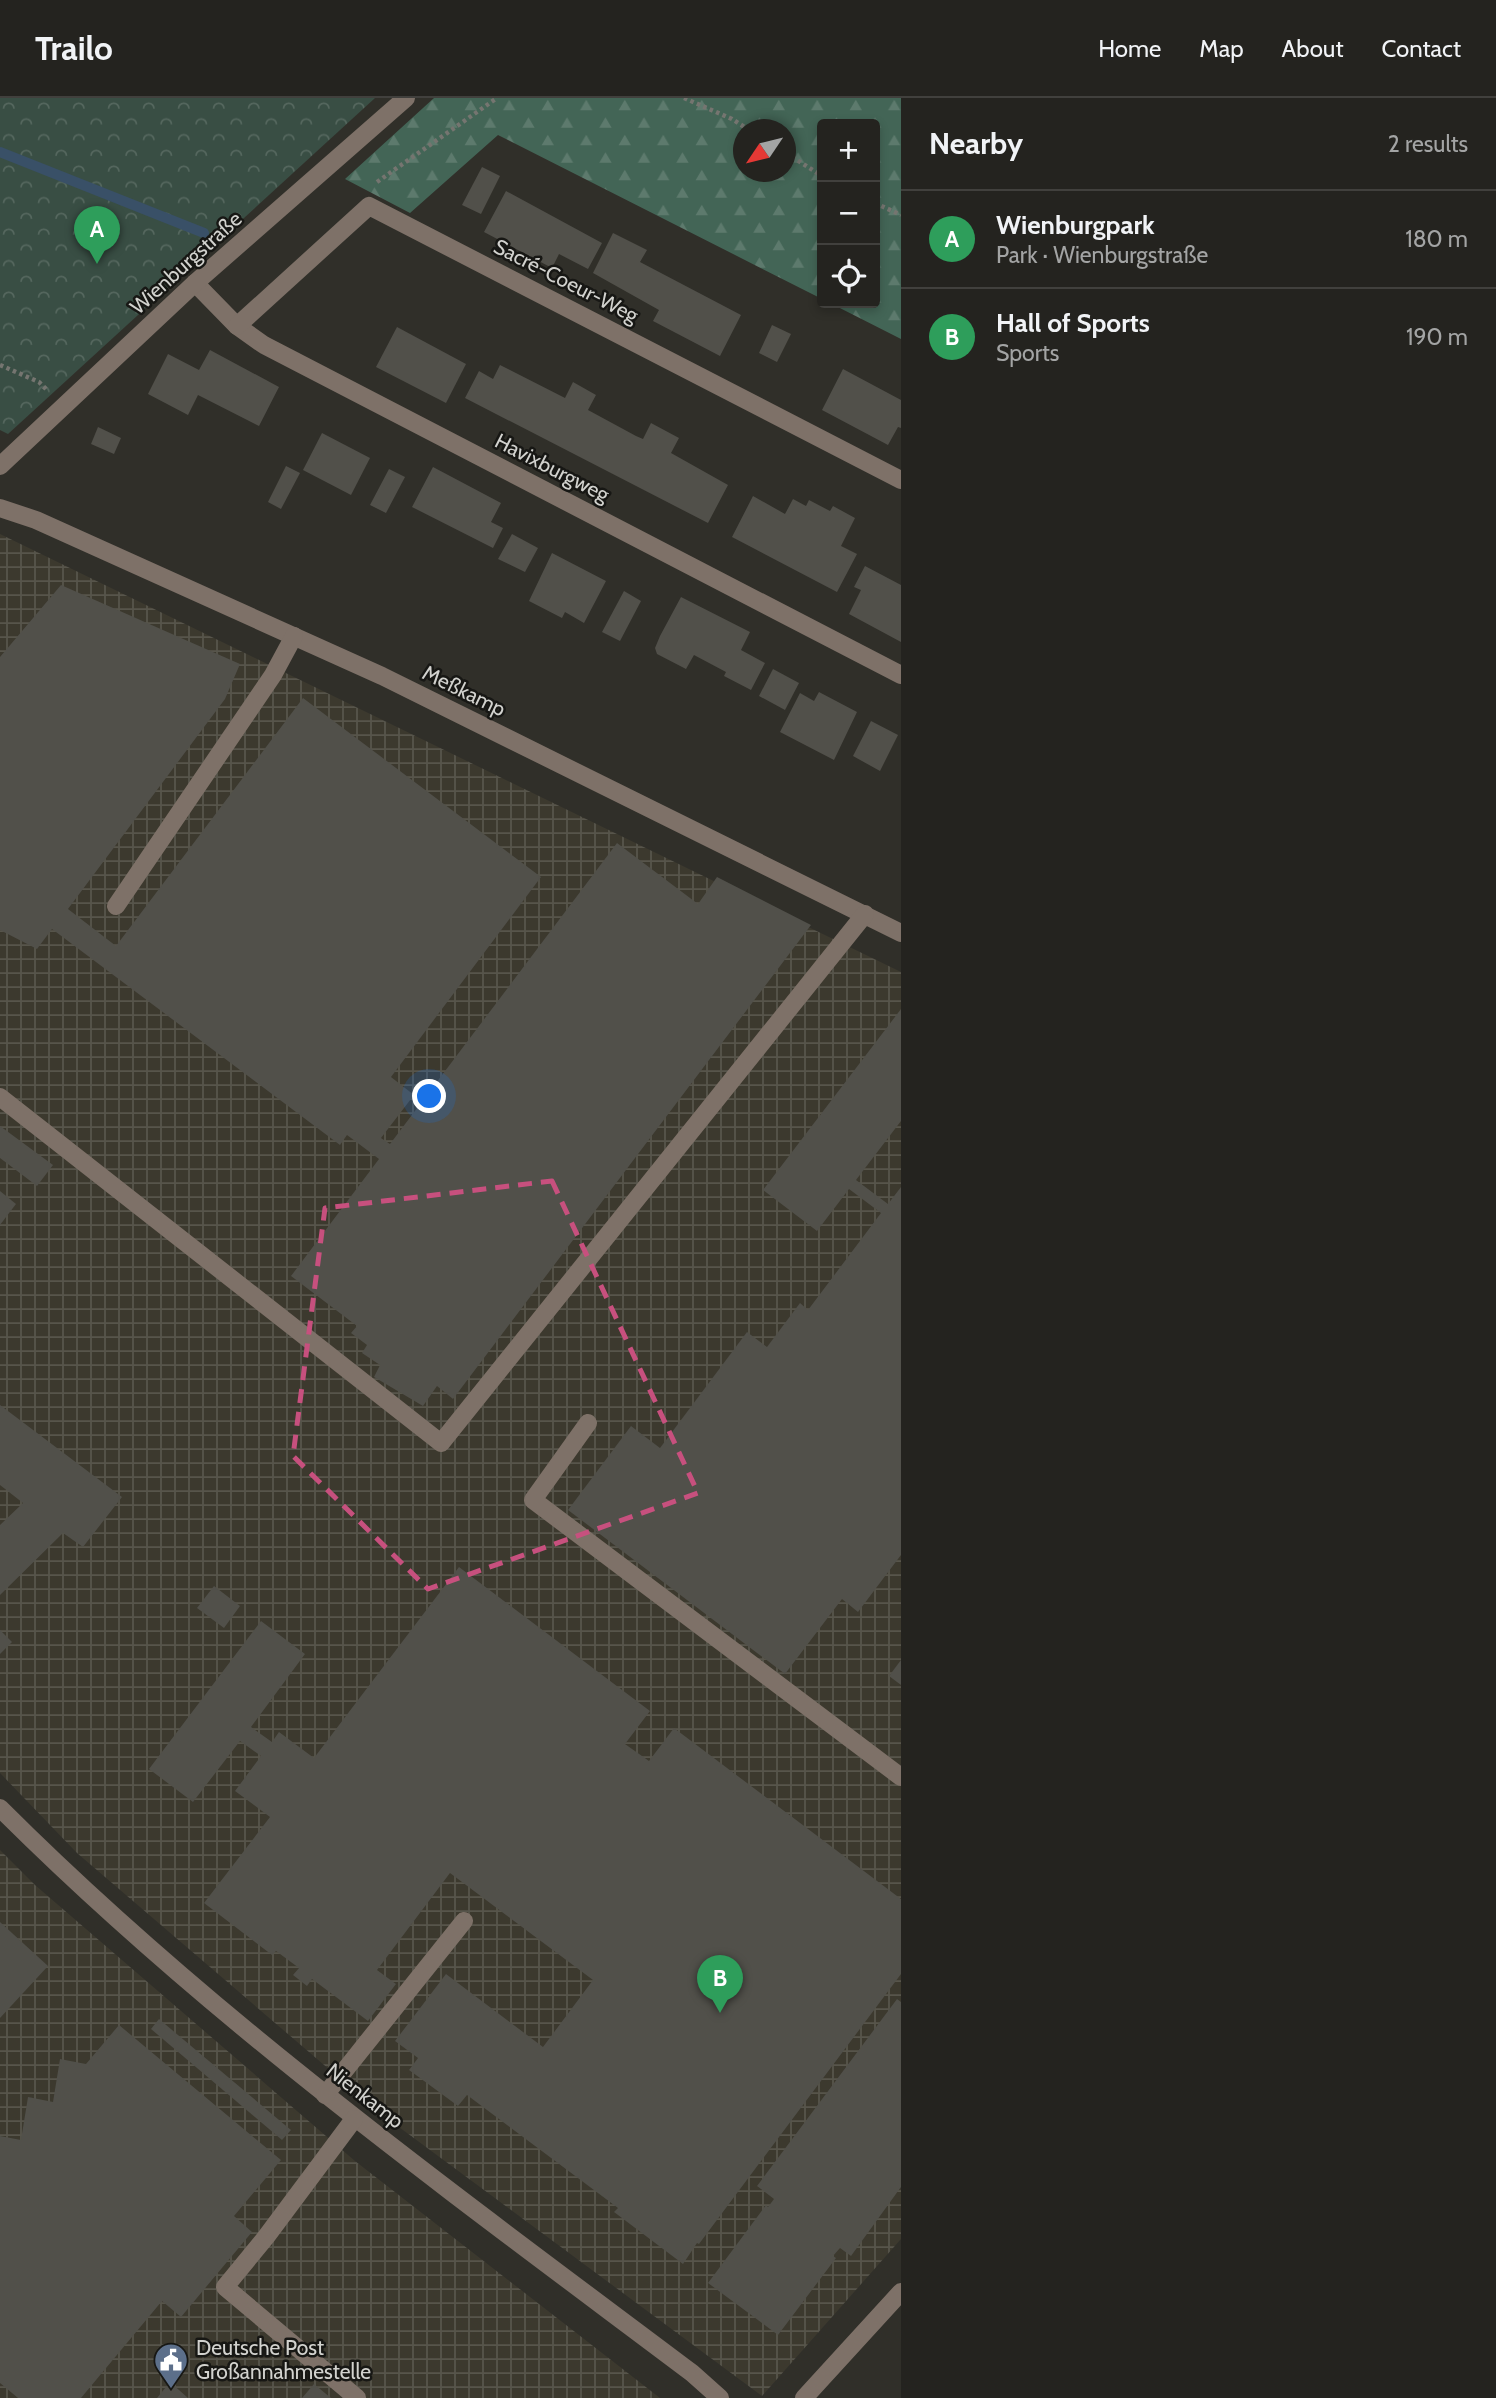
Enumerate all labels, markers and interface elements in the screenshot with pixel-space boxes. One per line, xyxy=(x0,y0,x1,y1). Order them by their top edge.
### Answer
text: Trailo xyxy=(35,28,113,68)
text: Home xyxy=(1098,34,1161,63)
text: Map xyxy=(1199,34,1244,63)
text: About xyxy=(1282,34,1344,63)
text: Contact xyxy=(1382,34,1461,63)
north arrow xyxy=(733,119,796,182)
map controls xyxy=(817,119,880,308)
button: + xyxy=(817,119,880,182)
text: Nearby xyxy=(929,125,1023,162)
text: 2 results xyxy=(1388,130,1468,158)
button: − xyxy=(817,182,880,245)
pin: A xyxy=(74,206,120,264)
street label: Wienburgstraße xyxy=(125,206,247,319)
text: Wienburgpark xyxy=(996,209,1155,241)
text: A xyxy=(945,225,959,253)
text: 180 m xyxy=(1405,225,1468,253)
street label: Sacré-Coeur-Weg xyxy=(490,233,643,328)
text: Park · Wienburgstraße xyxy=(996,241,1208,269)
button: locate xyxy=(817,245,880,308)
text: Hall of Sports xyxy=(996,307,1150,339)
text: B xyxy=(945,323,959,351)
text: 190 m xyxy=(1406,323,1468,351)
text: Sports xyxy=(996,339,1059,367)
street label: Havixburgweg xyxy=(491,428,614,507)
street label: Meßkamp xyxy=(419,660,510,721)
your location xyxy=(412,1079,446,1113)
pin: B xyxy=(697,1955,743,2013)
street label: Nienkamp xyxy=(322,2058,409,2133)
place label: Deutsche Post Großannahmestelle xyxy=(196,2335,371,2384)
public building icon: Deutsche Post Großannahmestelle xyxy=(152,2341,190,2390)

